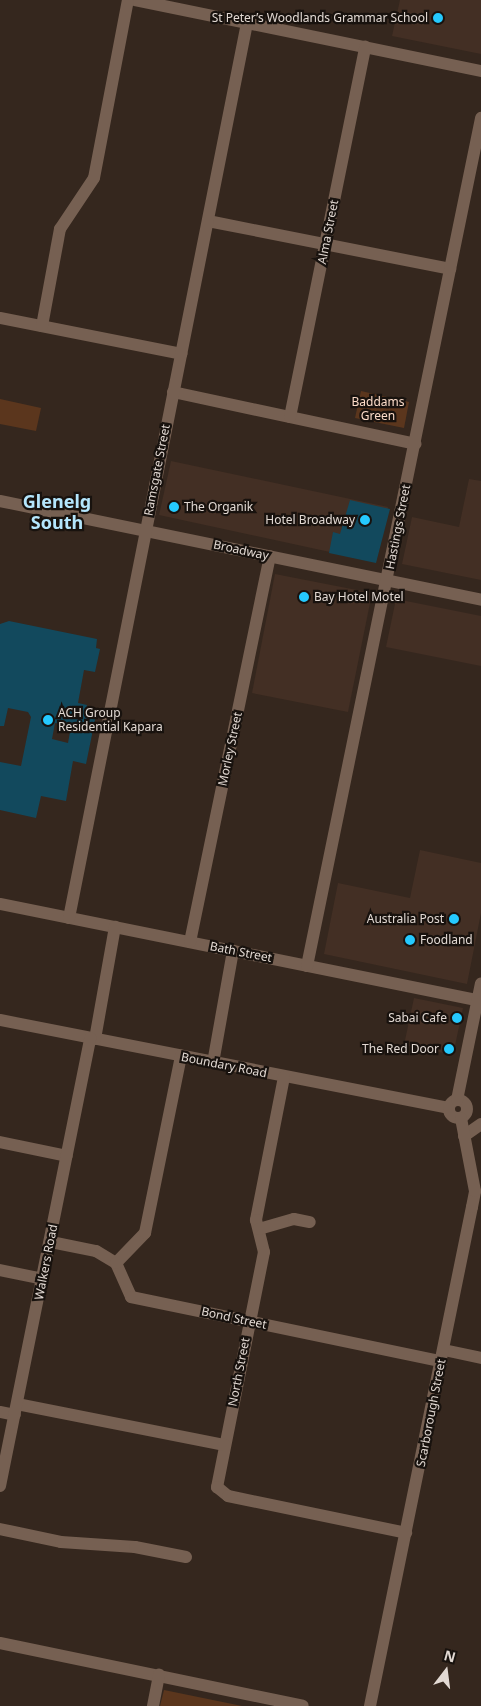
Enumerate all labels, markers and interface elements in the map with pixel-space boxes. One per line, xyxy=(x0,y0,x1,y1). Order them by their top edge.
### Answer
place label: St Peter’s Woodlands Grammar School xyxy=(212,11,428,25)
marker: St Peter’s Woodlands Grammar School xyxy=(432,12,444,24)
street label: Alma Street xyxy=(315,199,341,265)
park label: Baddams Green xyxy=(352,395,404,423)
street label: Ramsgate Street xyxy=(141,423,173,517)
street label: Hastings Street xyxy=(383,483,413,571)
district label: Glenelg South xyxy=(23,491,91,534)
place label: The Organik xyxy=(184,500,253,514)
marker: The Organik xyxy=(168,501,180,513)
place label: Hotel Broadway xyxy=(265,513,355,527)
marker: Hotel Broadway xyxy=(359,514,371,526)
street label: Broadway xyxy=(212,537,270,563)
place label: Bay Hotel Motel xyxy=(314,590,404,604)
marker: Bay Hotel Motel xyxy=(298,591,310,603)
place label: ACH Group Residential Kapara xyxy=(58,706,163,734)
street label: Morley Street xyxy=(215,711,245,787)
marker: ACH Group Residential Kapara xyxy=(42,714,54,726)
place label: Australia Post xyxy=(367,912,444,926)
marker: Australia Post xyxy=(448,913,460,925)
place label: Foodland xyxy=(420,933,473,947)
marker: Foodland xyxy=(404,934,416,946)
street label: Bath Street xyxy=(209,939,273,965)
place label: Sabai Cafe xyxy=(388,1011,447,1025)
marker: Sabai Cafe xyxy=(451,1012,463,1024)
place label: The Red Door xyxy=(362,1042,439,1056)
marker: The Red Door xyxy=(443,1043,455,1055)
street label: Boundary Road xyxy=(180,1050,268,1080)
street label: Walkers Road xyxy=(32,1223,60,1301)
street label: Bond Street xyxy=(200,1304,268,1332)
street label: North Street xyxy=(225,1336,253,1408)
street label: Scarborough Street xyxy=(413,1358,449,1468)
text: N xyxy=(442,1645,458,1667)
north arrow xyxy=(421,1646,471,1696)

